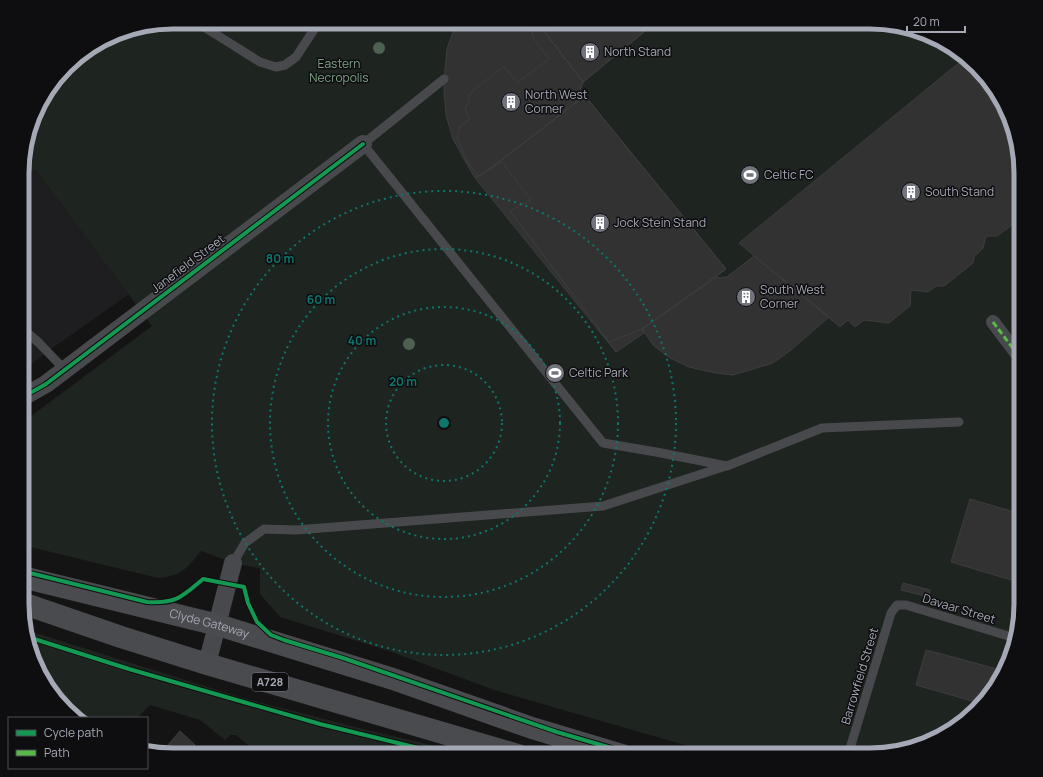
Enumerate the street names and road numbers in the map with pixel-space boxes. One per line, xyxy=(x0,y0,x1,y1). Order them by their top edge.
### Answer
street label: Janefield Street xyxy=(147,230,228,297)
street label: Davaar Street xyxy=(921,589,998,628)
street label: Clyde Gateway xyxy=(168,604,252,642)
street label: Barrowfield Street xyxy=(837,625,882,726)
road number: A728 xyxy=(252,673,288,691)

